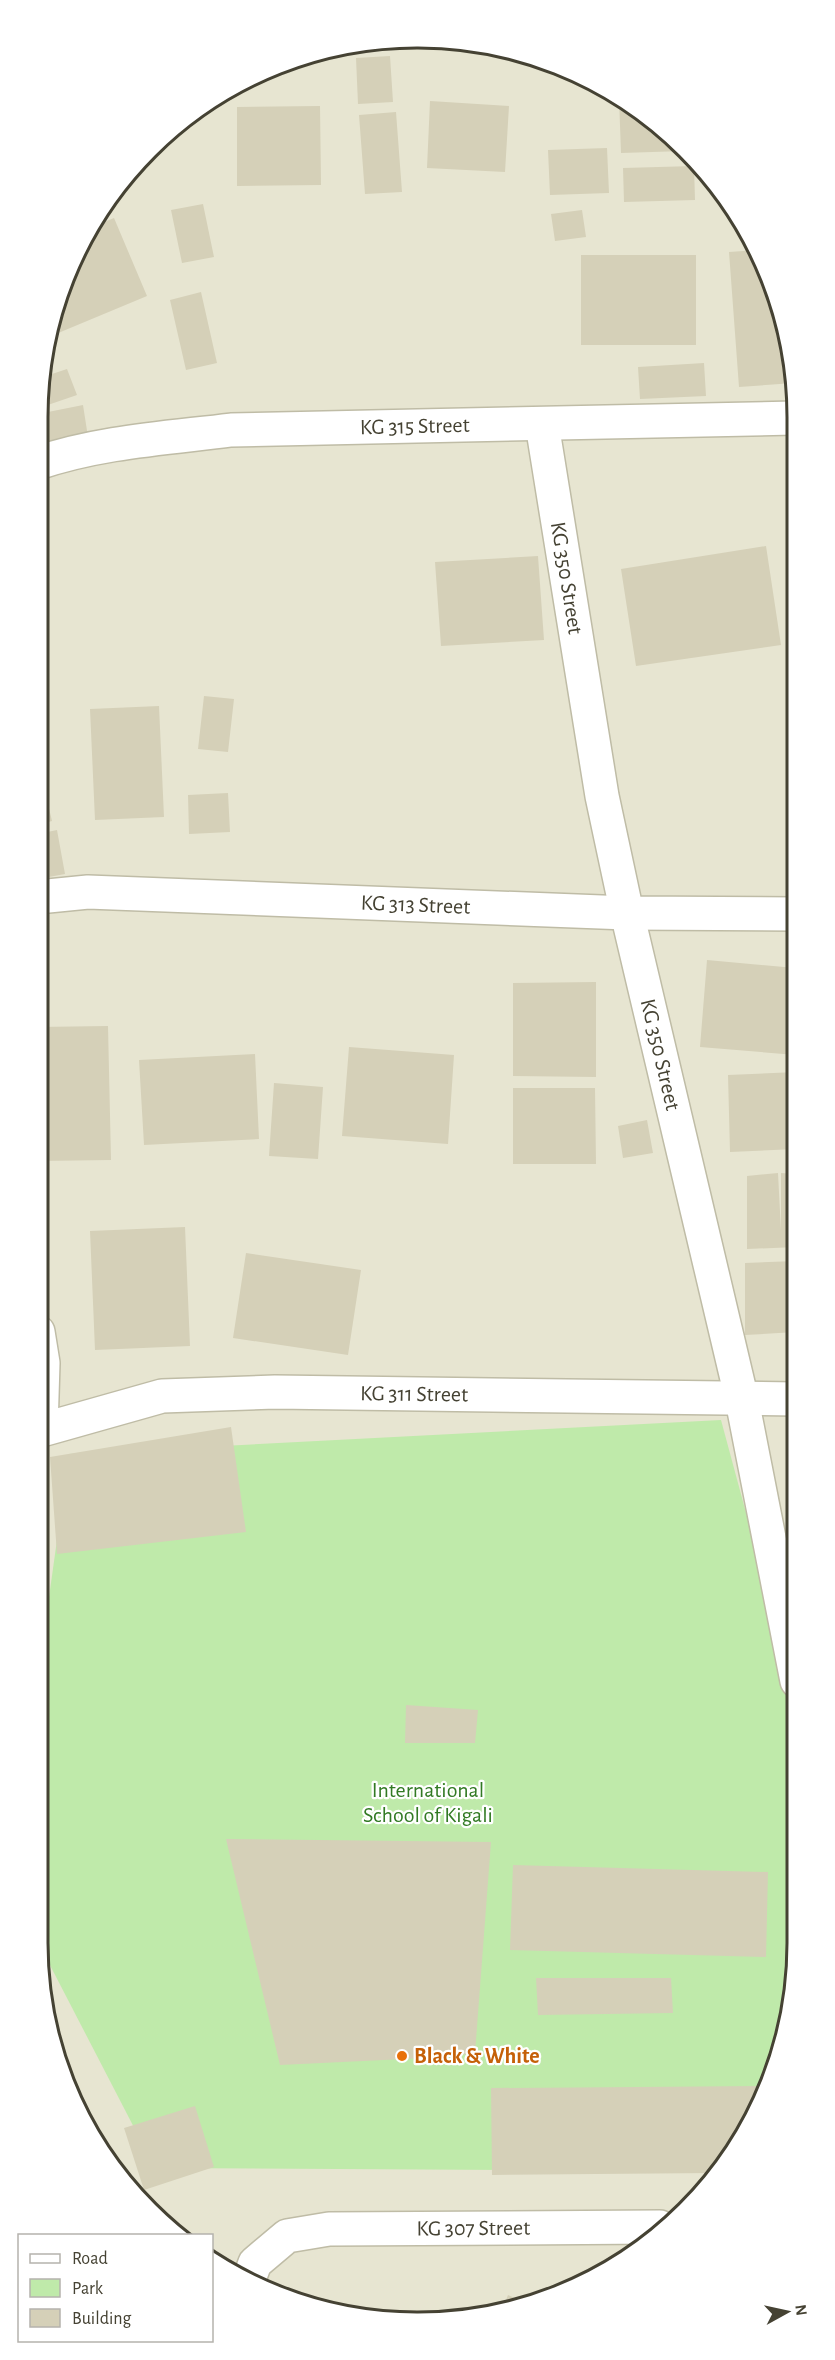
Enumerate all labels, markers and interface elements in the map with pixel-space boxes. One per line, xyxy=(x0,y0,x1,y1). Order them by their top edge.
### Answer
street label: KG 315 Street xyxy=(360,414,470,438)
street label: KG 350 Street xyxy=(547,520,587,636)
street label: KG 313 Street xyxy=(360,892,471,918)
street label: KG 350 Street xyxy=(637,997,684,1113)
street label: KG 311 Street xyxy=(360,1382,468,1406)
park label: International School of Kigali xyxy=(363,1779,493,1826)
place label: Black & White xyxy=(414,2045,540,2067)
marker: Black & White xyxy=(395,2049,409,2063)
street label: KG 307 Street xyxy=(416,2217,530,2239)
legend xyxy=(18,2234,213,2342)
text: Road xyxy=(72,2250,108,2268)
text: Park xyxy=(72,2280,104,2298)
north arrow xyxy=(757,2282,817,2342)
text: N xyxy=(792,2303,810,2317)
text: Building xyxy=(72,2310,132,2328)

